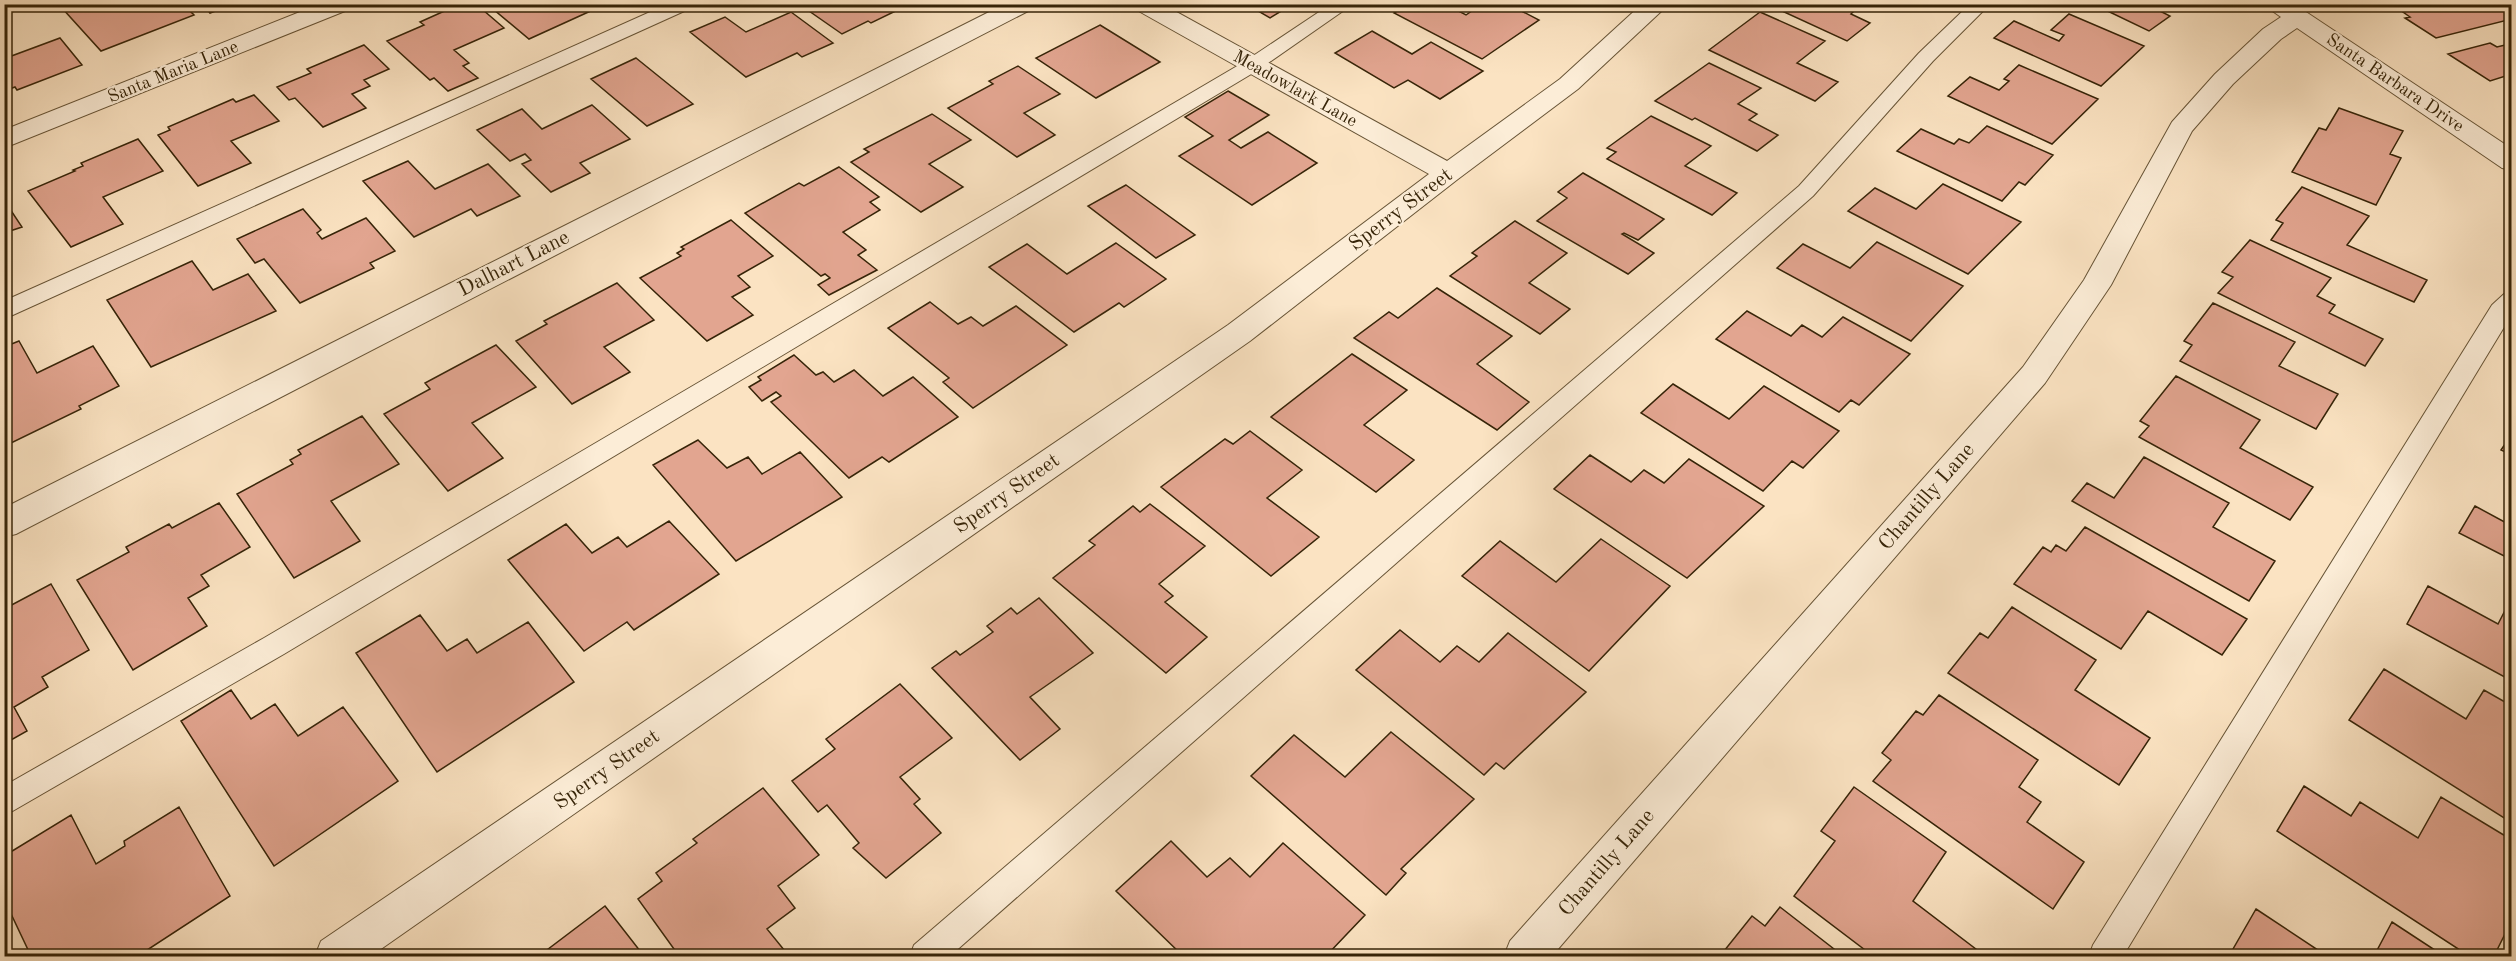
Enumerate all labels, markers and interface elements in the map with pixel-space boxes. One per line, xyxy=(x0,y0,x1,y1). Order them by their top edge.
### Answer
street label: Santa Barbara Drive xyxy=(2323,30,2467,136)
street label: Santa Maria Lane xyxy=(105,38,241,106)
street label: Meadowlark Lane xyxy=(1230,47,1360,131)
street label: Sperry Street xyxy=(1345,164,1457,256)
street label: Dalhart Lane xyxy=(455,227,573,301)
street label: Chantilly Lane xyxy=(1875,440,1979,554)
street label: Sperry Street xyxy=(950,450,1064,538)
street label: Sperry Street xyxy=(550,726,664,814)
street label: Chantilly Lane xyxy=(1555,806,1659,920)

